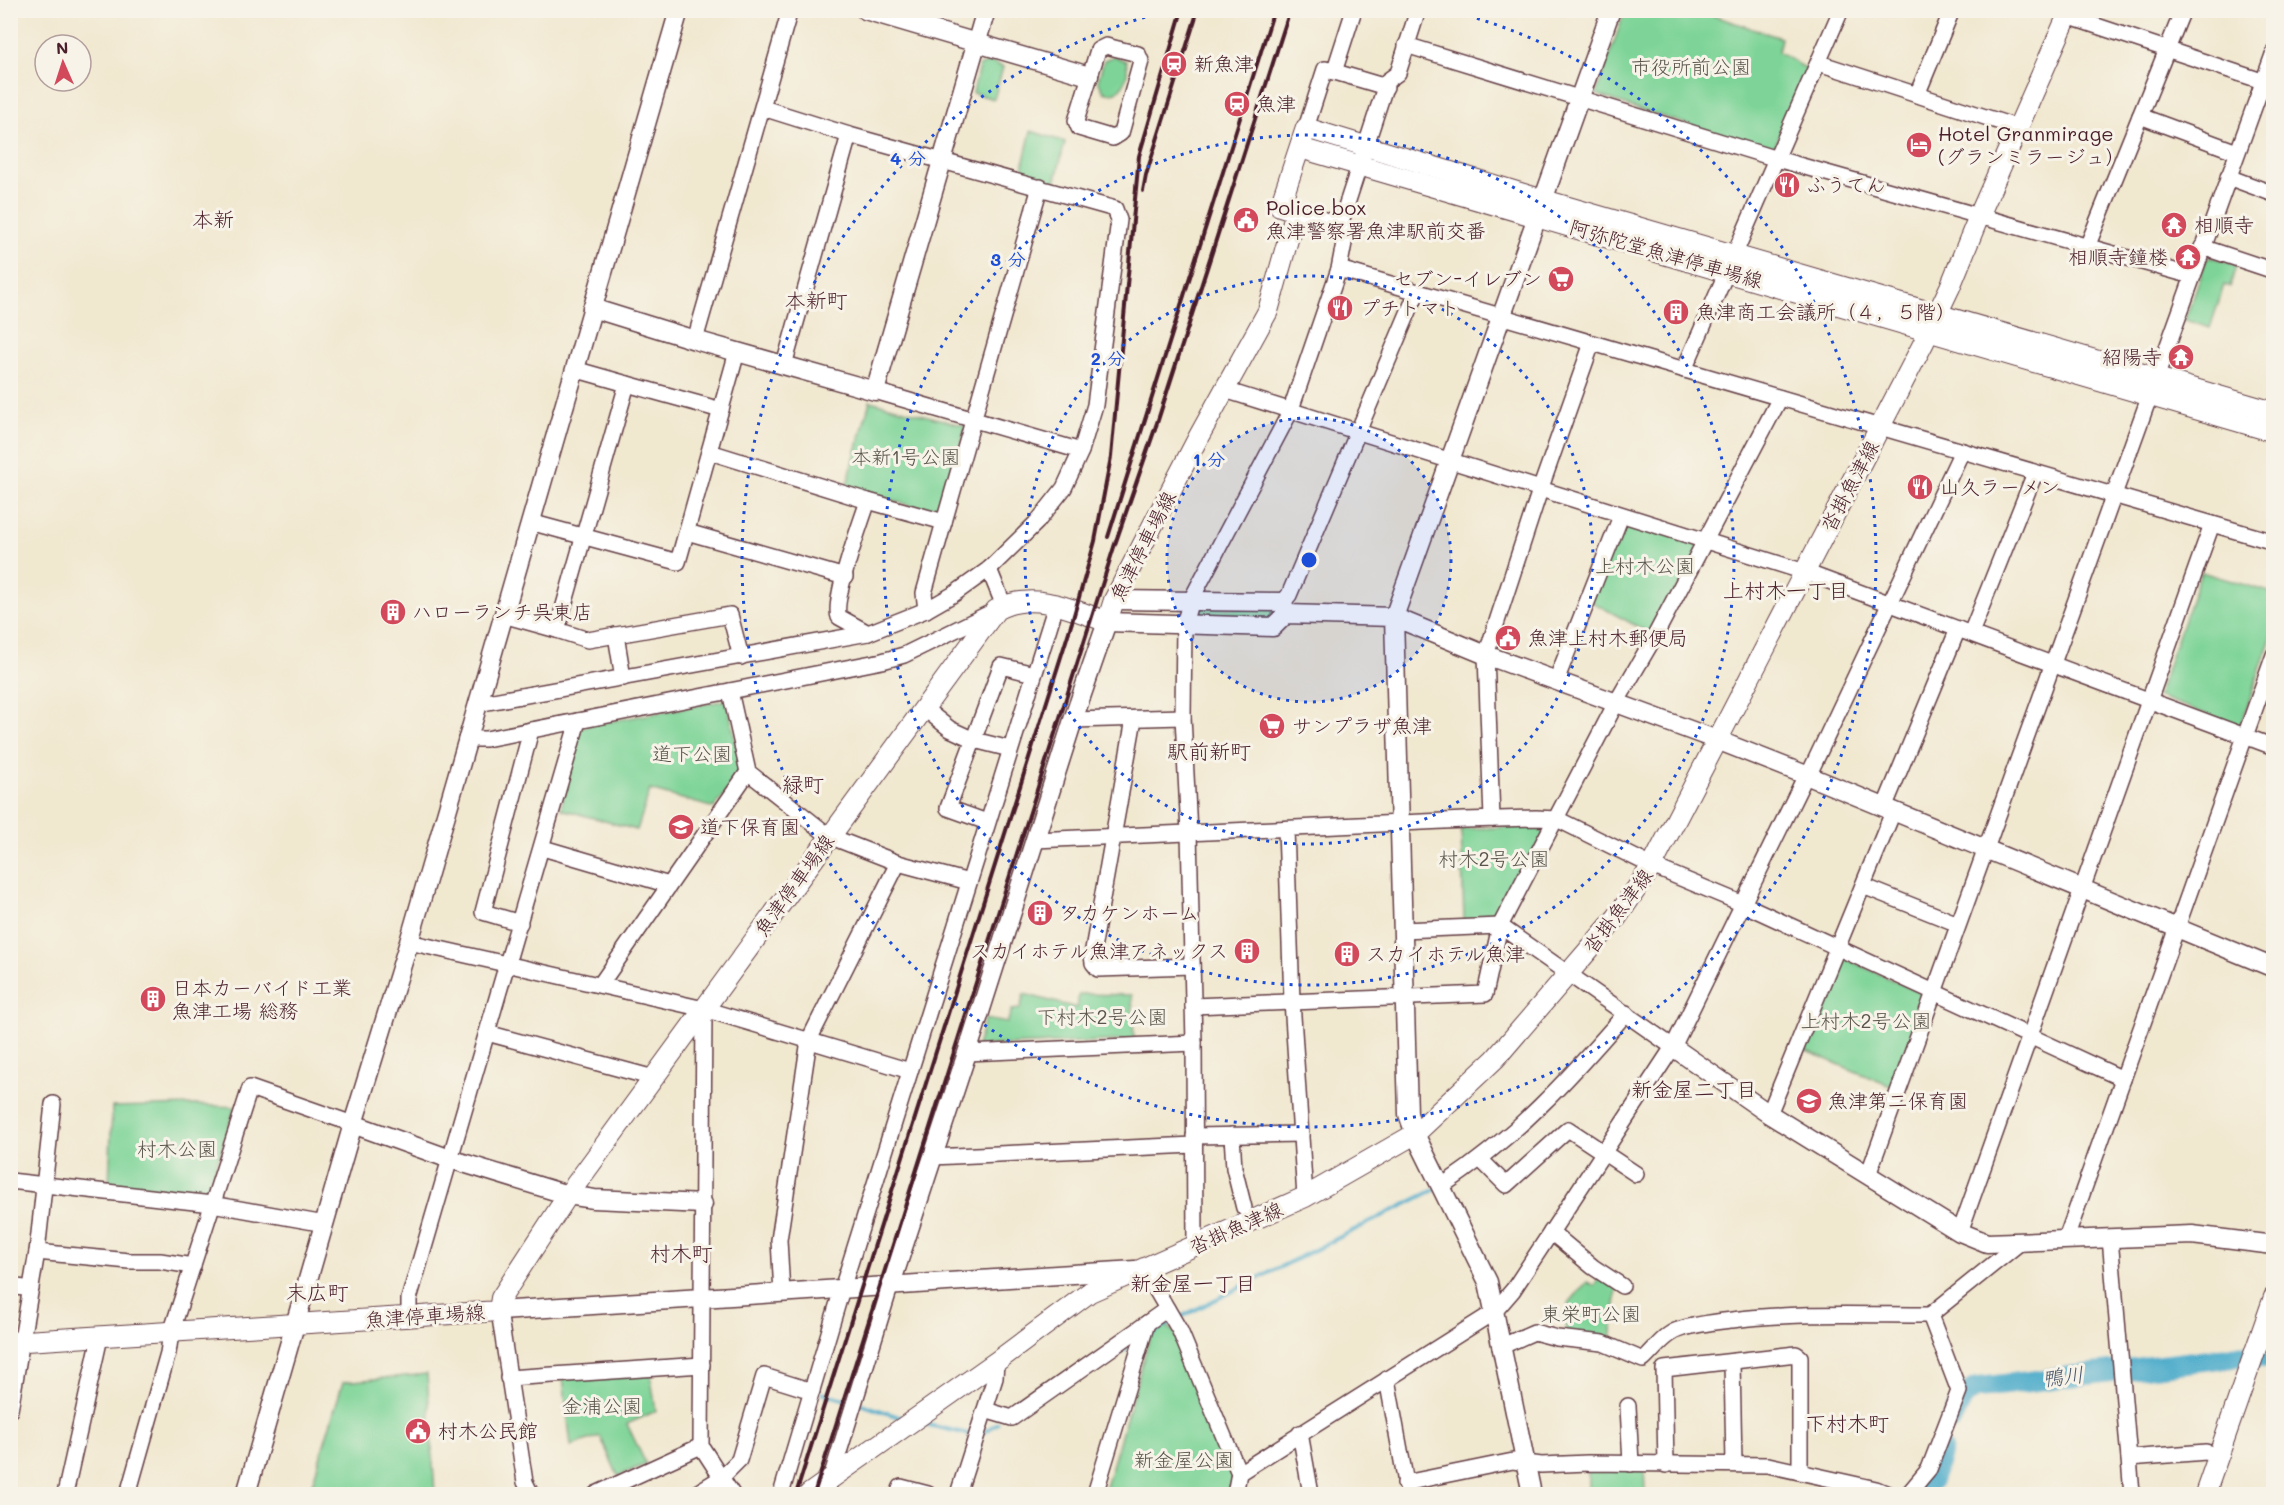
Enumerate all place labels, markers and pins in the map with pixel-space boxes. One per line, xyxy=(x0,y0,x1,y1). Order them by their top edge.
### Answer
station icon: 新魚津 xyxy=(1159,49,1189,79)
place label: 新魚津 xyxy=(1194,50,1254,76)
station icon: 魚津 xyxy=(1222,89,1252,119)
place label: 魚津 xyxy=(1256,90,1296,116)
place label: Hotel Granmirage (グランミラージュ） xyxy=(1938,120,2125,169)
hotel icon: Hotel Granmirage (グランミラージュ） xyxy=(1904,130,1934,160)
restaurant icon: ふうてん xyxy=(1772,170,1802,200)
place label: ふうてん xyxy=(1806,171,1886,197)
place label: Police box 魚津警察署魚津駅前交番 xyxy=(1266,194,1486,243)
public building icon: Police box 魚津警察署魚津駅前交番 xyxy=(1231,205,1261,235)
temple icon: 相順寺 xyxy=(2159,210,2189,240)
place label: 相順寺 xyxy=(2194,211,2254,237)
temple icon: 相順寺鐘楼 xyxy=(2173,242,2203,272)
place label: 相順寺鐘楼 xyxy=(2068,243,2168,269)
supermarket icon: セブン-イレブン xyxy=(1546,264,1576,294)
place label: セブン-イレブン xyxy=(1394,265,1542,291)
restaurant icon: プチトマト xyxy=(1325,293,1355,323)
place label: プチトマト xyxy=(1360,294,1460,320)
building icon: 魚津商工会議所（４，５階） xyxy=(1661,297,1691,327)
place label: 魚津商工会議所（４，５階） xyxy=(1696,298,1956,324)
temple icon: 紹陽寺 xyxy=(2166,342,2196,372)
place label: 紹陽寺 xyxy=(2102,343,2162,369)
restaurant icon: 山久ラーメン xyxy=(1905,472,1935,502)
place label: 山久ラーメン xyxy=(1940,473,2060,499)
centre of rings xyxy=(1299,550,1319,570)
building icon: ハローランチ呉東店 xyxy=(378,597,408,627)
place label: ハローランチ呉東店 xyxy=(412,598,592,624)
public building icon: 魚津上村木郵便局 xyxy=(1493,623,1523,653)
place label: 魚津上村木郵便局 xyxy=(1528,624,1688,650)
supermarket icon: サンプラザ魚津 xyxy=(1257,711,1287,741)
place label: サンプラザ魚津 xyxy=(1292,712,1432,738)
school or university icon: 道下保育園 xyxy=(666,812,696,842)
place label: 道下保育園 xyxy=(700,813,800,839)
building icon: タカケンホーム xyxy=(1025,898,1055,928)
place label: タカケンホーム xyxy=(1060,899,1199,925)
building icon: スカイホテル魚津アネックス xyxy=(1232,936,1262,966)
place label: スカイホテル魚津アネックス xyxy=(970,937,1228,963)
building icon: スカイホテル魚津 xyxy=(1332,939,1362,969)
place label: スカイホテル魚津 xyxy=(1366,940,1525,966)
place label: 日本カーバイド工業 魚津工場 総務 xyxy=(172,974,352,1023)
building icon: 日本カーバイド工業 魚津工場 総務 xyxy=(138,984,168,1014)
school or university icon: 魚津第二保育園 xyxy=(1794,1086,1824,1116)
place label: 魚津第二保育園 xyxy=(1828,1087,1968,1113)
public building icon: 村木公民館 xyxy=(403,1416,433,1446)
place label: 村木公民館 xyxy=(438,1417,538,1443)

